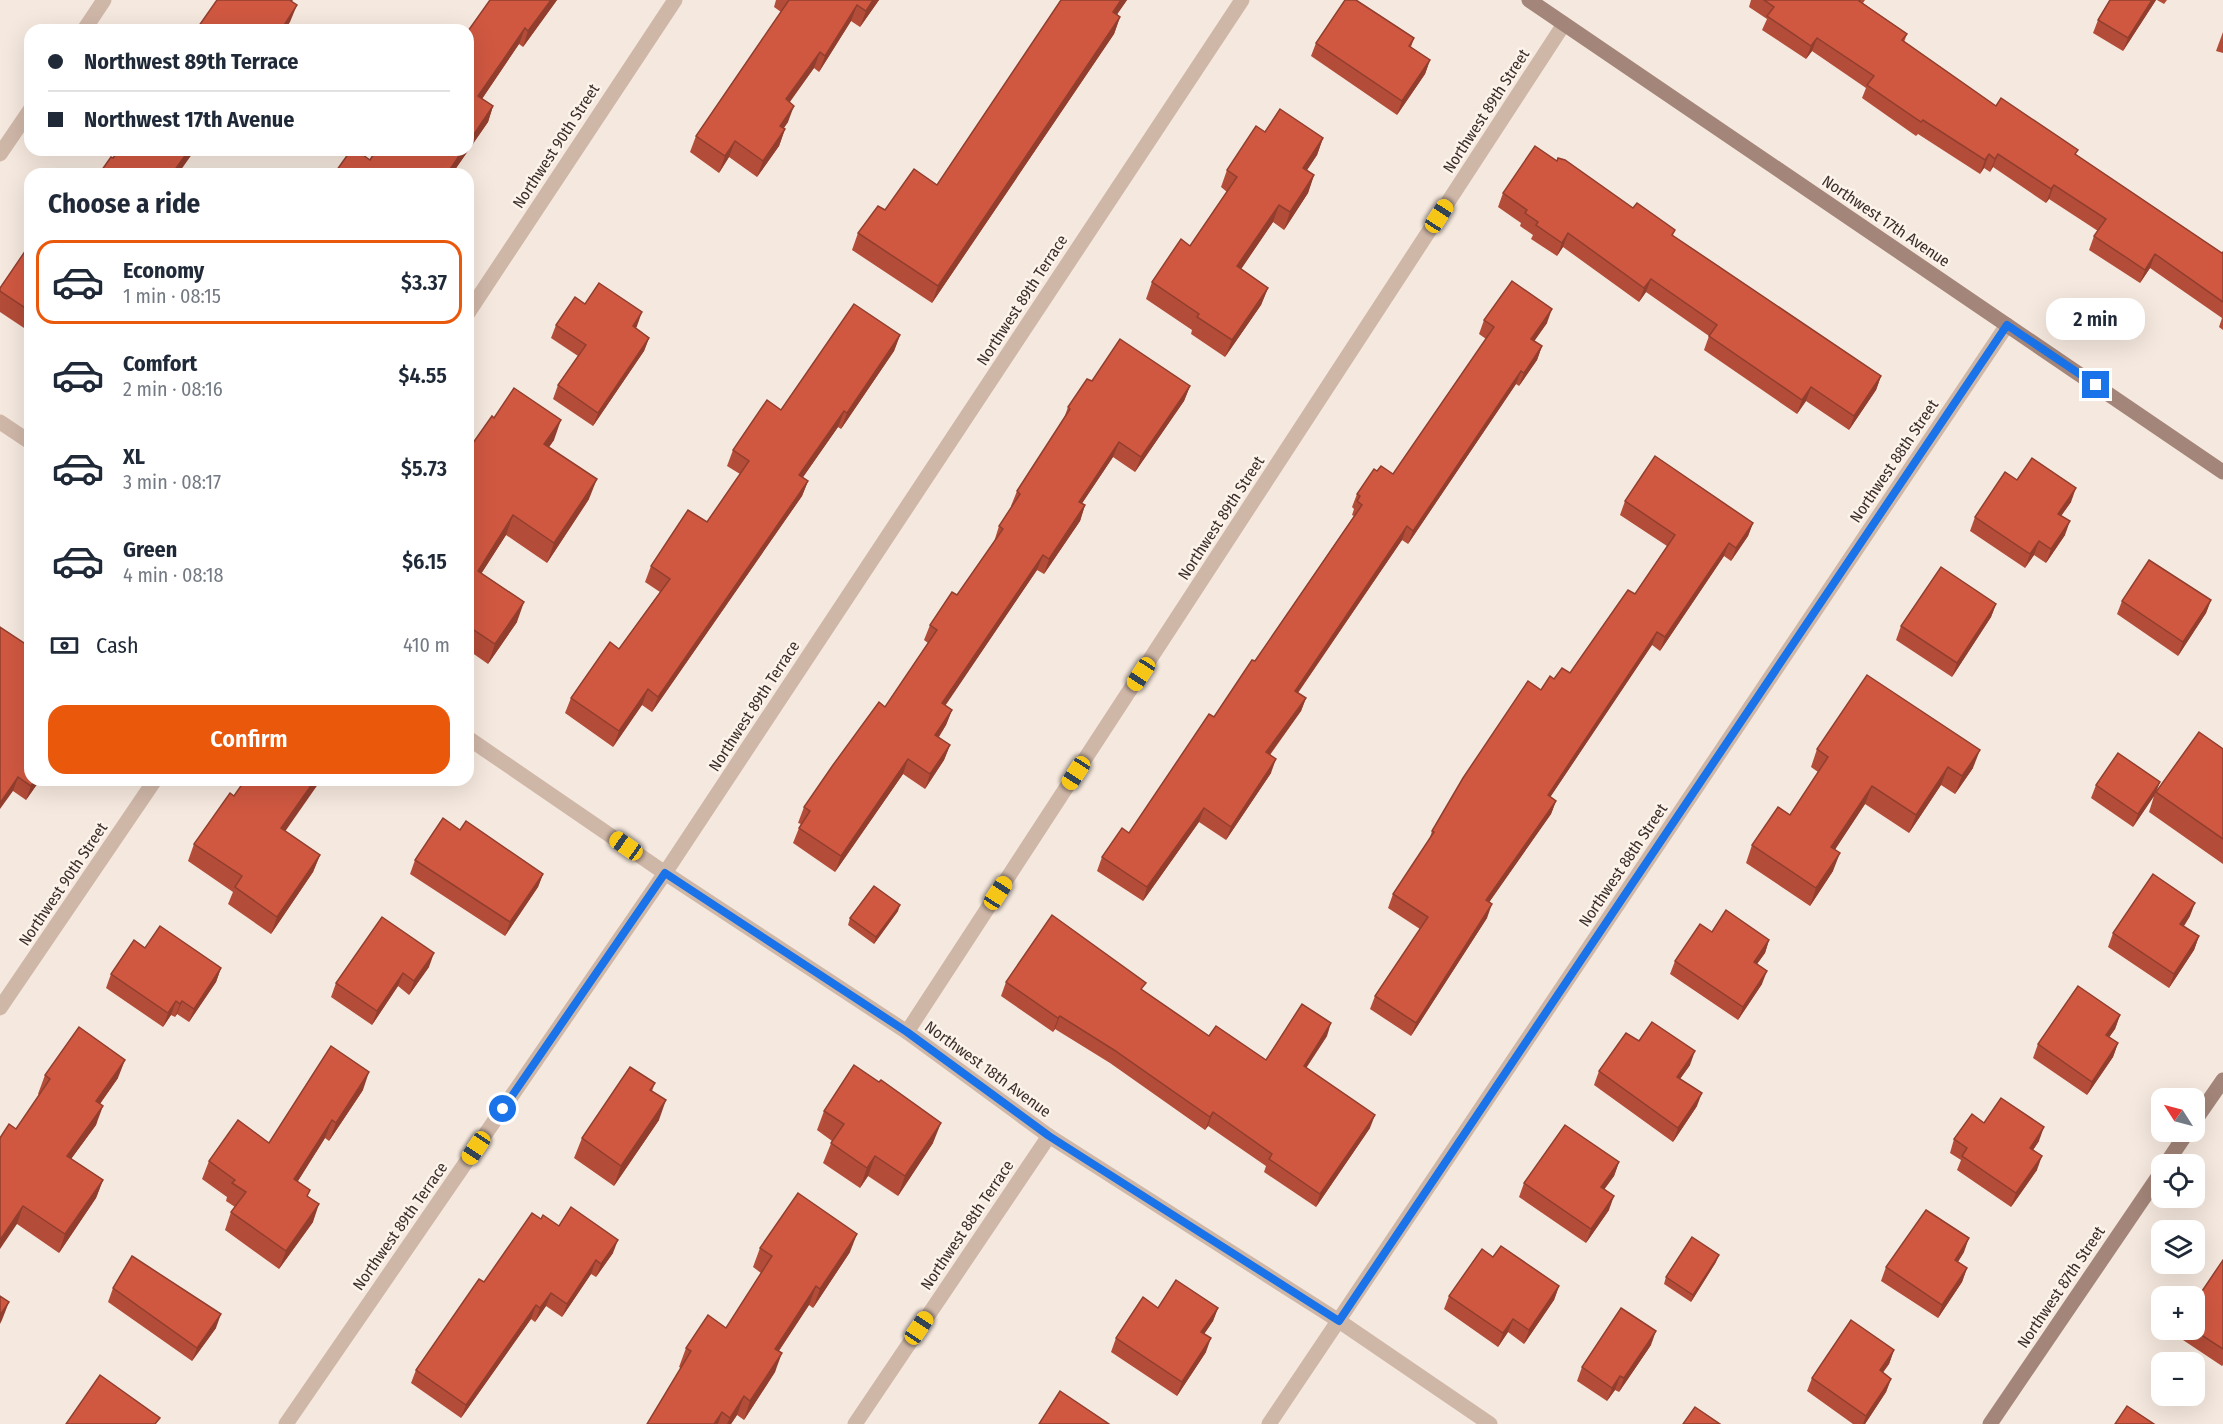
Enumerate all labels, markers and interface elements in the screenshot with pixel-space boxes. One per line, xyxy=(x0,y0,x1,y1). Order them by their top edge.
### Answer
street label: Northwest 89th Street xyxy=(1439,45,1534,177)
text: Northwest 89th Terrace xyxy=(84,48,299,75)
street label: Northwest 90th Street xyxy=(509,80,604,212)
text: Northwest 17th Avenue xyxy=(84,106,294,133)
street label: Northwest 17th Avenue xyxy=(1819,171,1953,271)
text: Choose a ride xyxy=(48,188,200,220)
car xyxy=(1422,196,1456,236)
street label: Northwest 89th Terrace xyxy=(973,231,1071,369)
icon: car xyxy=(51,255,105,309)
text: Economy xyxy=(123,257,204,284)
text: $3.37 xyxy=(401,269,447,296)
text: 1 min · 08:15 xyxy=(123,284,221,308)
callout: 2 min xyxy=(2046,298,2146,340)
text: 2 min xyxy=(2073,307,2118,331)
icon: car xyxy=(51,348,105,402)
text: Comfort xyxy=(123,350,197,377)
text: $4.55 xyxy=(399,362,447,389)
route end xyxy=(2082,371,2109,398)
text: 2 min · 08:16 xyxy=(123,377,223,401)
street label: Northwest 88th Street xyxy=(1846,395,1943,526)
icon: car xyxy=(51,441,105,495)
text: XL xyxy=(123,443,145,470)
street label: Northwest 89th Street xyxy=(1174,452,1269,584)
text: $5.73 xyxy=(401,455,447,482)
text: 3 min · 08:17 xyxy=(123,470,221,494)
icon: car xyxy=(51,534,105,588)
text: Green xyxy=(123,536,177,563)
text: $6.15 xyxy=(402,548,447,575)
text: 4 min · 08:18 xyxy=(123,563,224,587)
icon: cash xyxy=(48,629,81,662)
text: Cash xyxy=(96,632,139,659)
text: 410 m xyxy=(403,633,450,657)
street label: Northwest 89th Terrace xyxy=(705,637,803,775)
car xyxy=(1124,654,1158,694)
button: Confirm xyxy=(48,705,450,774)
car xyxy=(1059,753,1093,793)
street label: Northwest 88th Street xyxy=(1575,799,1672,930)
street label: Northwest 90th Street xyxy=(15,818,112,949)
car xyxy=(606,828,646,864)
car xyxy=(981,873,1015,913)
street label: Northwest 18th Avenue xyxy=(921,1017,1055,1121)
north arrow xyxy=(2151,1088,2205,1142)
map controls xyxy=(2151,1088,2205,1406)
route start xyxy=(489,1095,516,1122)
car xyxy=(458,1128,494,1168)
button: locate xyxy=(2151,1154,2205,1208)
street label: Northwest 88th Terrace xyxy=(917,1156,1018,1293)
street label: Northwest 89th Terrace xyxy=(349,1158,451,1294)
button: layers xyxy=(2151,1220,2205,1274)
street label: Northwest 87th Street xyxy=(2013,1222,2109,1351)
button: + xyxy=(2151,1286,2205,1340)
car xyxy=(901,1308,937,1348)
button: − xyxy=(2151,1352,2205,1406)

